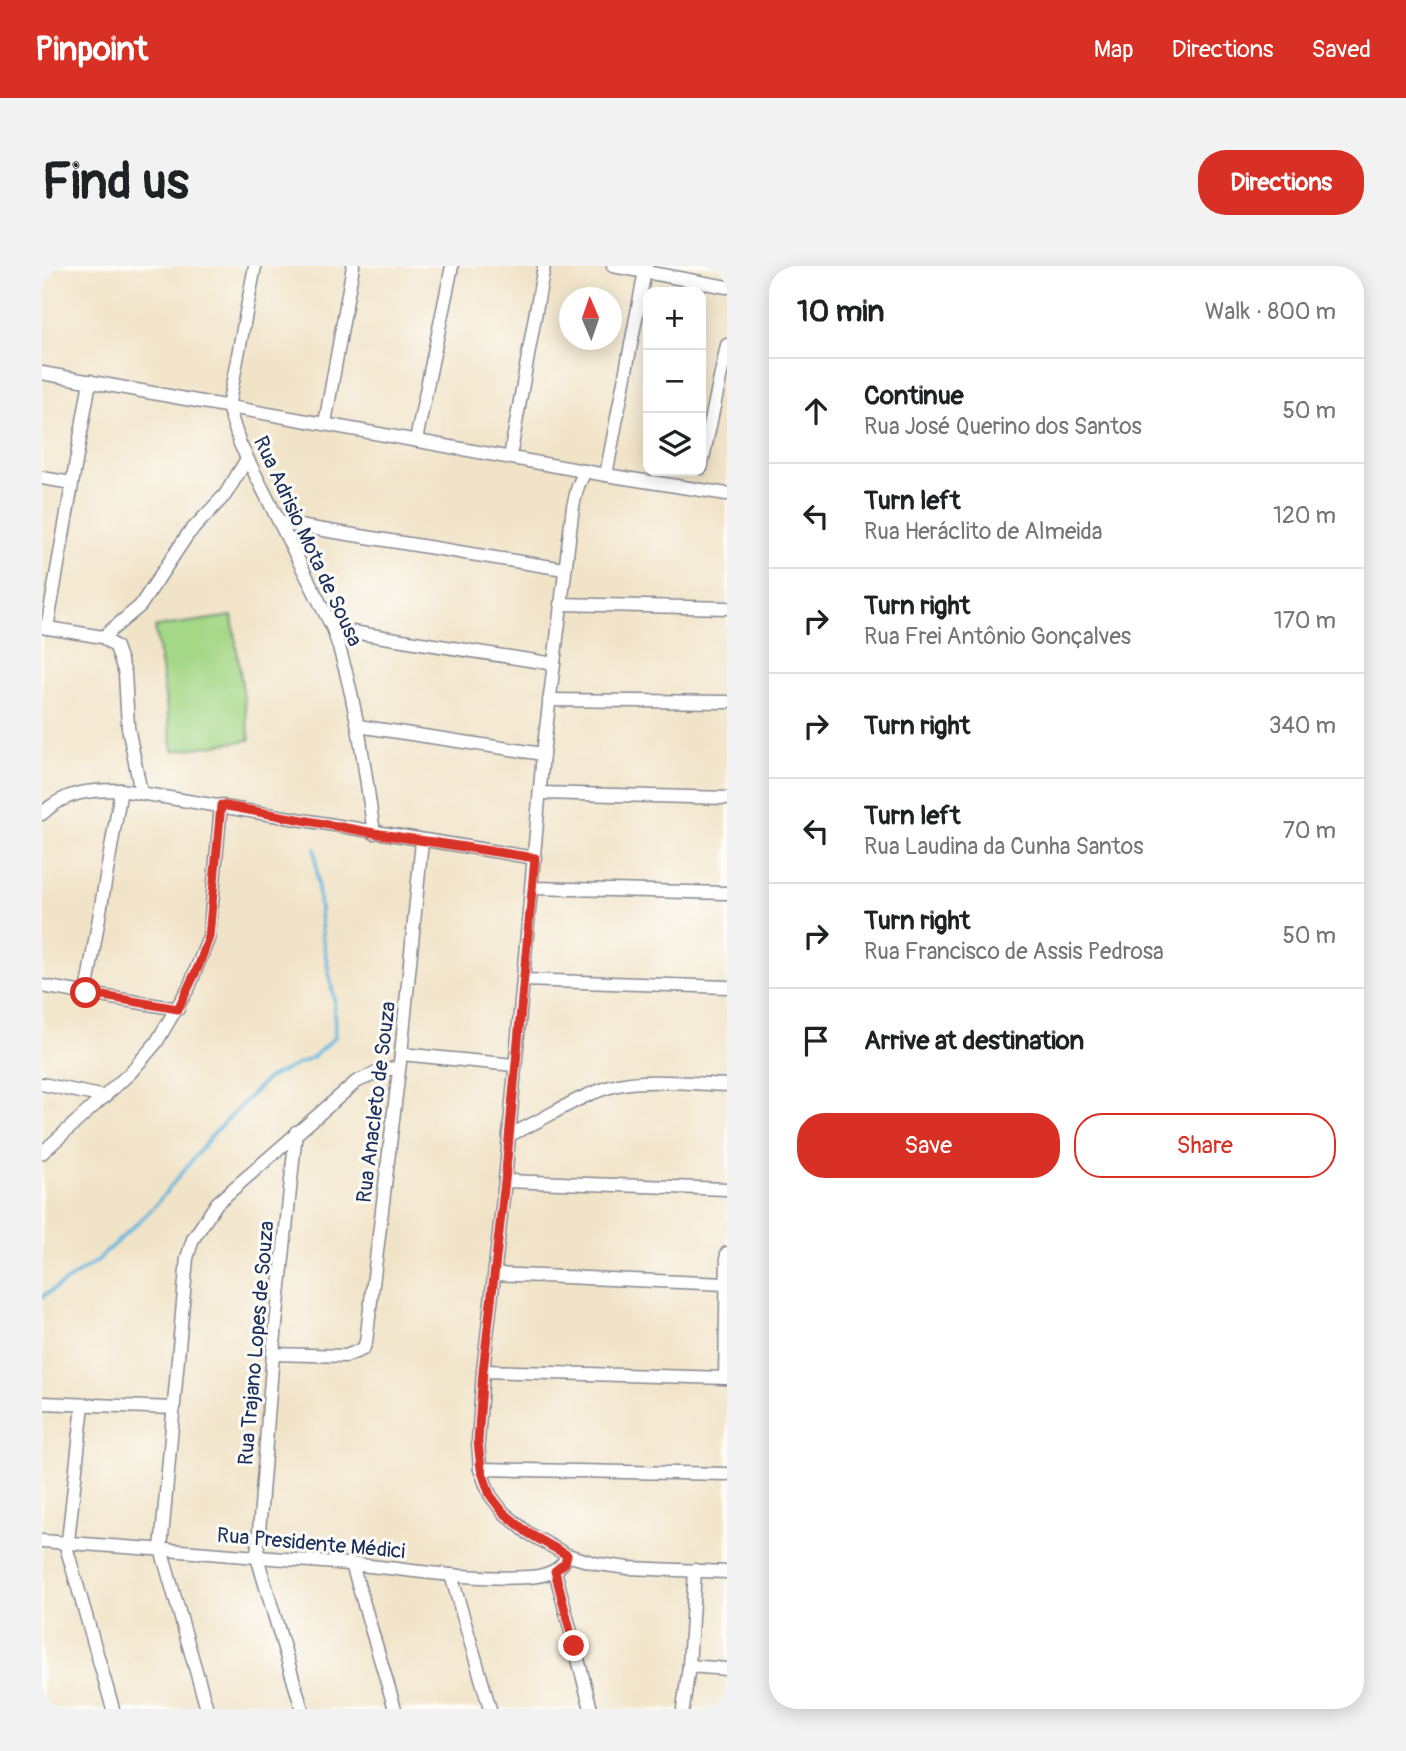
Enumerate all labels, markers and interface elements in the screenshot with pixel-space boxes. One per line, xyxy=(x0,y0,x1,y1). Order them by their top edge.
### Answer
text: Pinpoint xyxy=(35,29,148,70)
text: Map xyxy=(1094,35,1134,64)
text: Directions xyxy=(1172,35,1273,64)
text: Saved xyxy=(1311,35,1371,64)
button: Directions xyxy=(1198,150,1364,215)
text: Find us xyxy=(42,152,189,213)
north arrow xyxy=(559,287,622,350)
map controls xyxy=(643,287,706,476)
button: + xyxy=(643,287,706,350)
text: 10 min xyxy=(797,293,884,330)
text: Walk · 800 m xyxy=(1205,297,1336,326)
button: − xyxy=(643,350,706,413)
text: Continue xyxy=(864,380,964,412)
icon: ahead xyxy=(797,392,835,430)
text: 50 m xyxy=(1282,396,1336,425)
text: Rua José Querino dos Santos xyxy=(864,412,1142,441)
button: layers xyxy=(643,413,706,476)
street label: Rua Adrisio Mota de Sousa xyxy=(247,432,368,651)
text: Turn left xyxy=(864,485,960,517)
icon: left xyxy=(797,497,835,535)
text: 120 m xyxy=(1273,501,1336,530)
text: Rua Heráclito de Almeida xyxy=(864,517,1102,546)
text: Turn right xyxy=(864,590,970,622)
icon: right xyxy=(797,602,835,640)
text: 170 m xyxy=(1274,606,1336,635)
text: Rua Frei Antônio Gonçalves xyxy=(864,622,1131,651)
icon: right xyxy=(797,707,835,745)
text: Turn right xyxy=(864,710,970,742)
text: 340 m xyxy=(1269,711,1336,740)
text: Turn left xyxy=(864,800,960,832)
icon: left xyxy=(797,812,835,850)
text: 70 m xyxy=(1283,816,1336,845)
text: Rua Laudina da Cunha Santos xyxy=(864,832,1144,861)
text: Turn right xyxy=(864,905,970,937)
icon: right xyxy=(797,917,835,955)
text: 50 m xyxy=(1282,921,1336,950)
text: Rua Francisco de Assis Pedrosa xyxy=(864,937,1164,966)
route start xyxy=(70,977,101,1008)
street label: Rua Anacleto de Souza xyxy=(351,1000,402,1204)
icon: arrive xyxy=(797,1022,835,1060)
text: Arrive at destination xyxy=(864,1025,1084,1057)
button: Save xyxy=(797,1113,1060,1178)
button: Share xyxy=(1074,1113,1336,1178)
street label: Rua Trajano Lopes de Souza xyxy=(232,1220,281,1466)
street label: Rua Presidente Médici xyxy=(216,1522,407,1565)
route end xyxy=(558,1630,589,1661)

